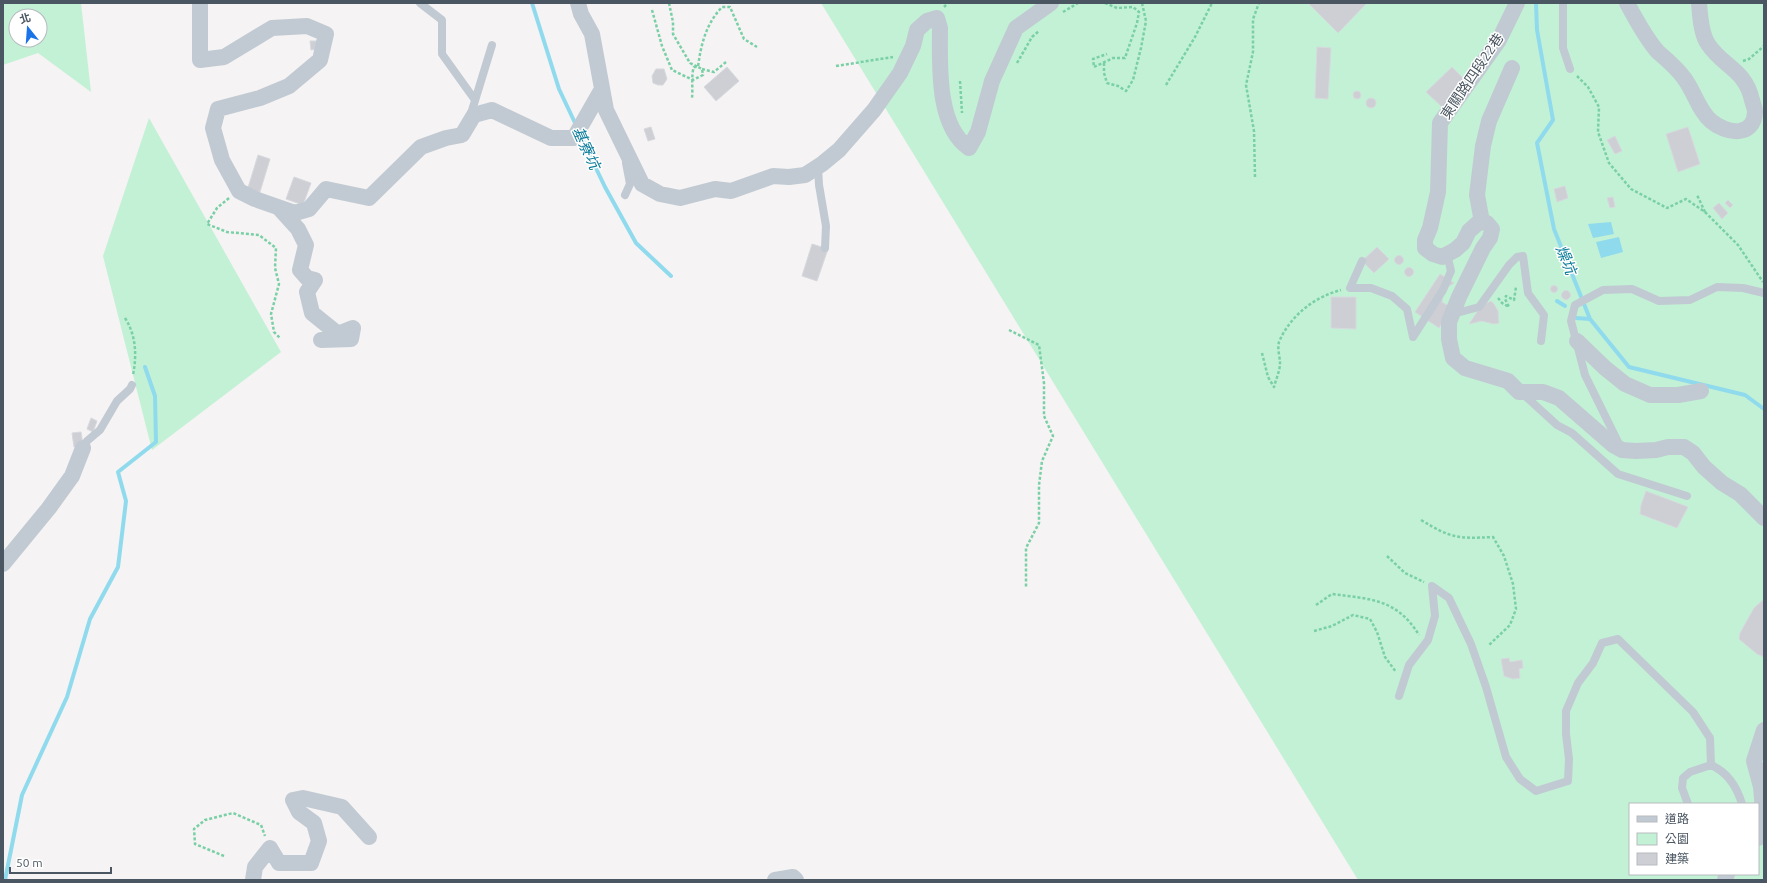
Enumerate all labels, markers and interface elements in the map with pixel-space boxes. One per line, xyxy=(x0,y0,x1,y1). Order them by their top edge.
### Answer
north arrow xyxy=(8,8,48,48)
text: 北 xyxy=(18,11,32,26)
street label: 東關路四段22巷 xyxy=(1437,30,1507,122)
water label: 基寮坑 xyxy=(569,124,605,174)
water label: 燥坑 xyxy=(1553,243,1581,279)
legend xyxy=(1629,803,1759,875)
text: 道路 xyxy=(1665,812,1689,825)
text: 公園 xyxy=(1665,832,1689,845)
scale bar xyxy=(10,849,111,875)
text: 建築 xyxy=(1665,852,1689,865)
text: 50 m xyxy=(16,856,43,869)

